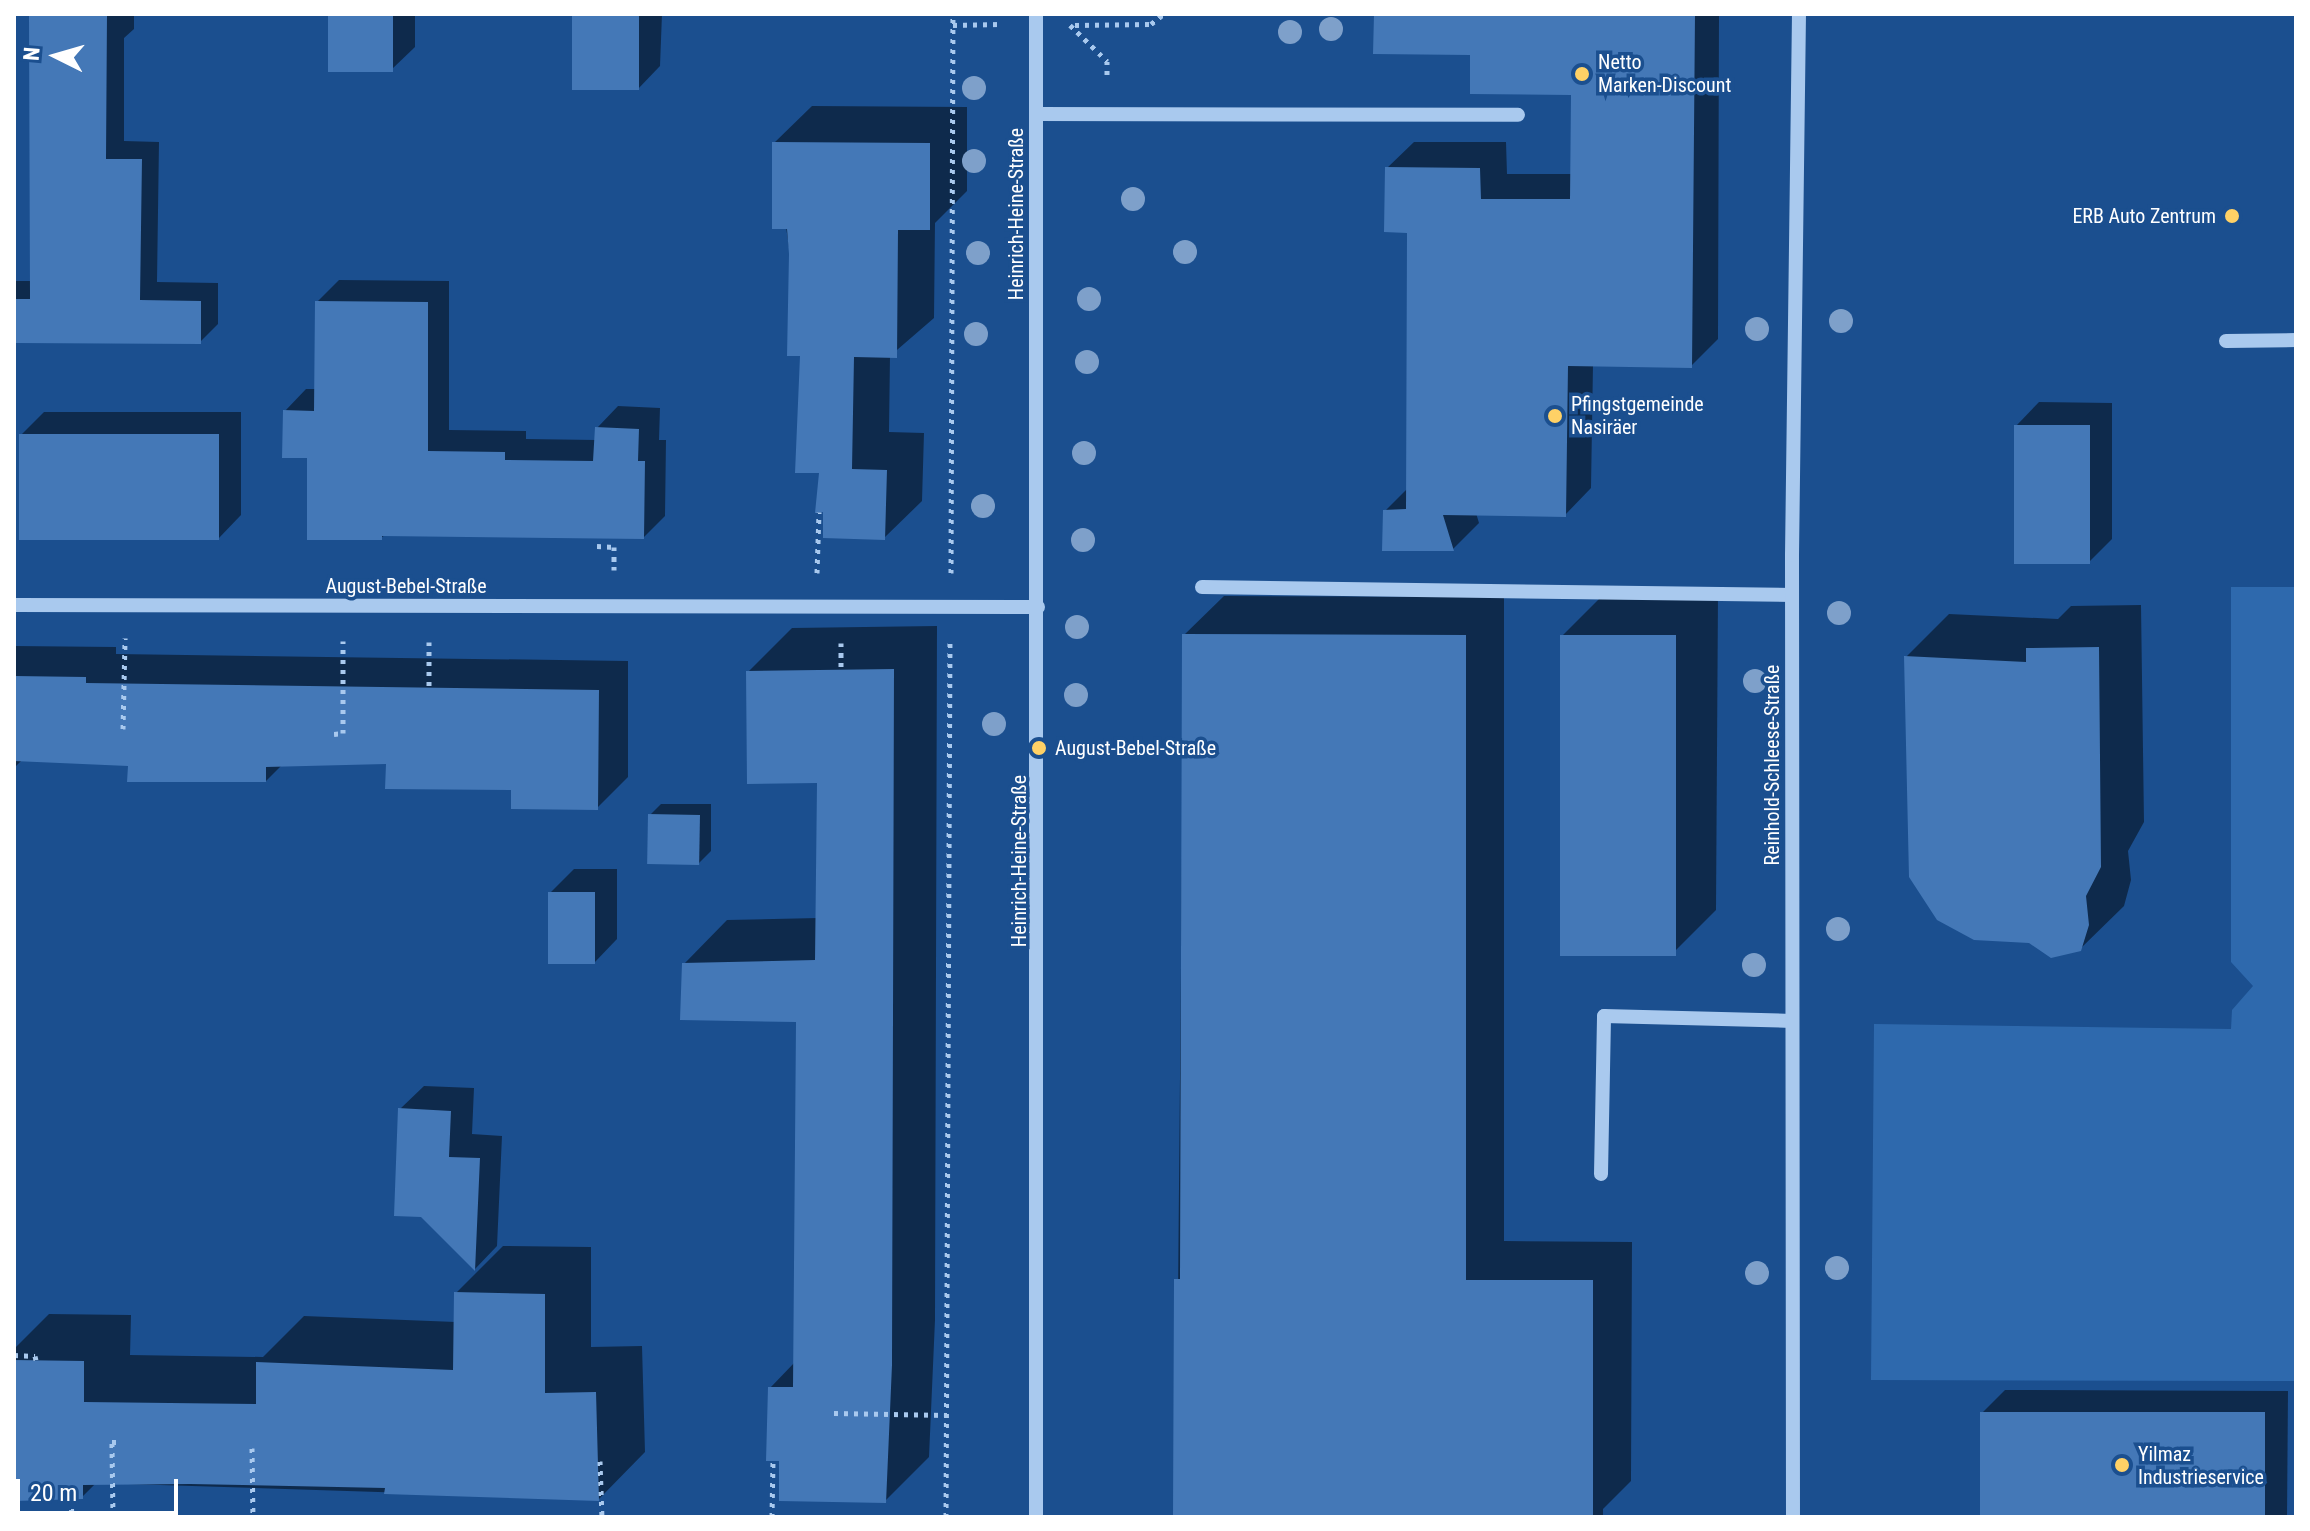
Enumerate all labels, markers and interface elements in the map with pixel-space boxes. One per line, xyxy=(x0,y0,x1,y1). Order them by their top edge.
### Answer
north arrow xyxy=(16,16,96,96)
text: N xyxy=(19,46,45,62)
place label: Netto Marken-Discount xyxy=(1598,50,1731,97)
marker: Netto Marken-Discount xyxy=(1573,65,1591,83)
street label: Heinrich-Heine-Straße xyxy=(1004,128,1028,300)
place label: ERB Auto Zentrum xyxy=(2072,204,2216,228)
marker: ERB Auto Zentrum xyxy=(2223,207,2241,225)
place label: Pfingstgemeinde Nasiräer xyxy=(1571,392,1704,439)
marker: Pfingstgemeinde Nasiräer xyxy=(1546,407,1564,425)
street label: August-Bebel-Straße xyxy=(325,574,487,598)
street label: Reinhold-Schleese-Straße xyxy=(1760,665,1784,865)
place label: August-Bebel-Straße xyxy=(1055,736,1216,760)
marker: August-Bebel-Straße xyxy=(1030,739,1048,757)
street label: Heinrich-Heine-Straße xyxy=(1007,775,1031,947)
place label: Yilmaz Industrieservice xyxy=(2138,1442,2264,1489)
marker: Yilmaz Industrieservice xyxy=(2113,1456,2131,1474)
scale bar xyxy=(20,1463,182,1513)
text: 20 m xyxy=(30,1479,77,1507)

